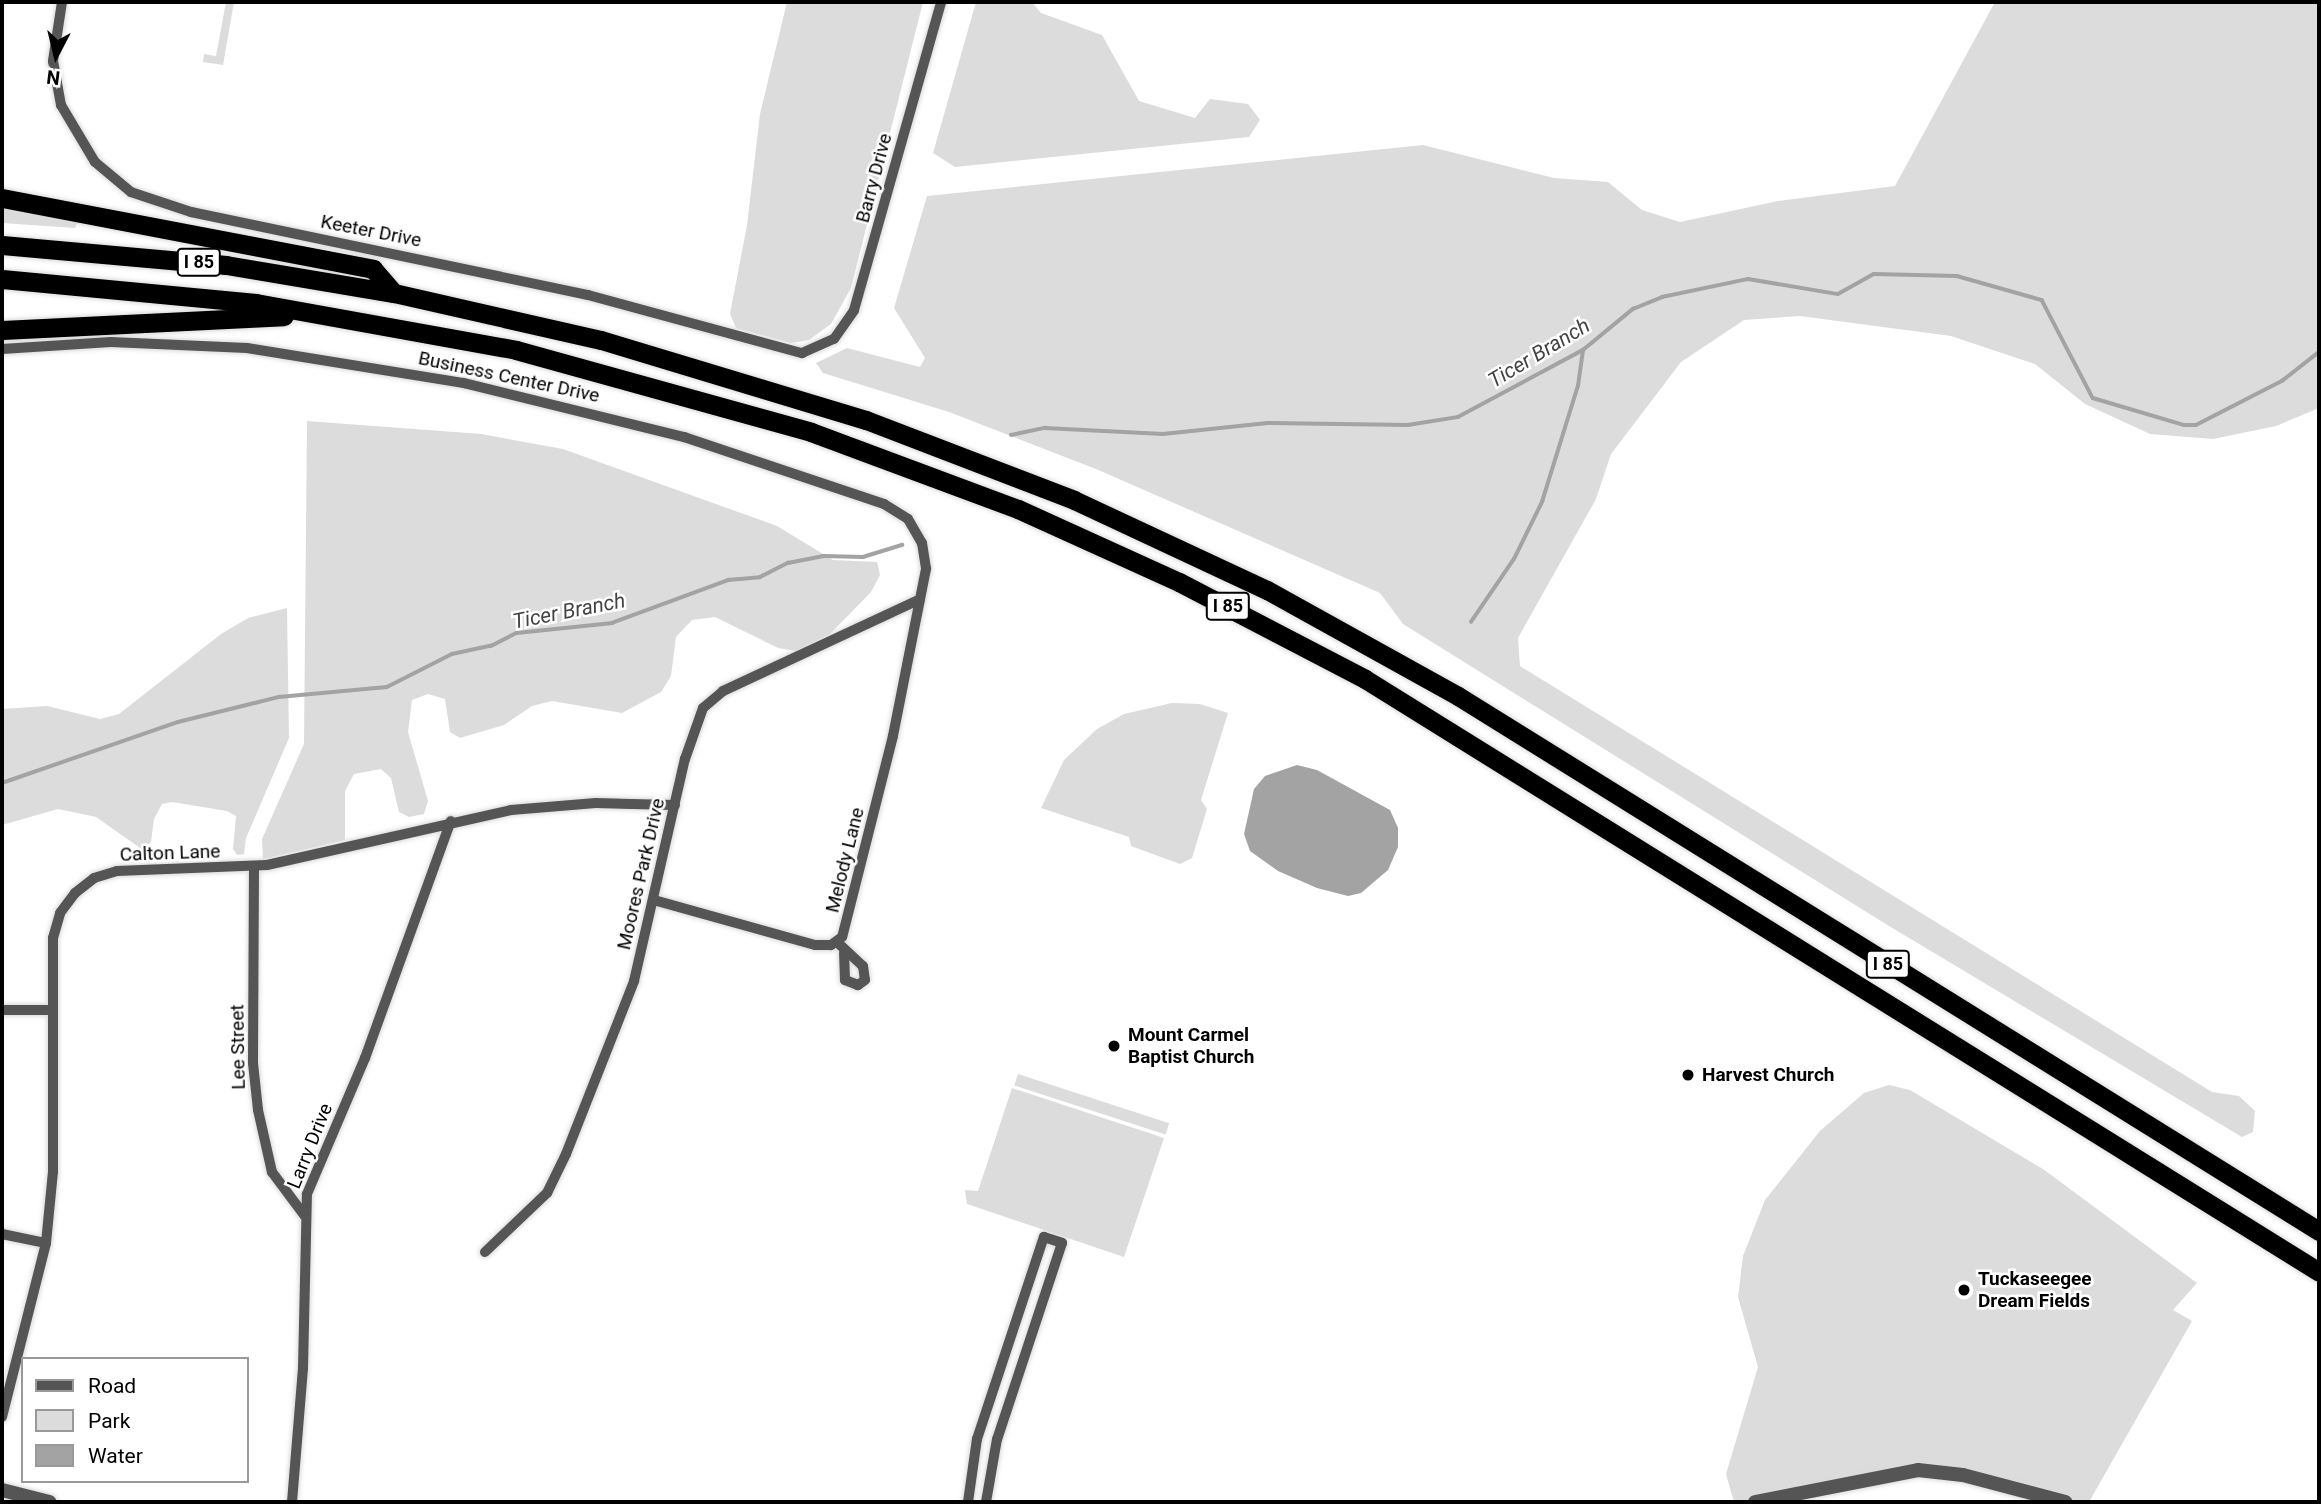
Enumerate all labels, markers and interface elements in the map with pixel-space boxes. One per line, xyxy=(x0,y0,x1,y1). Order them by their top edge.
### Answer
north arrow xyxy=(21,21,91,91)
text: N xyxy=(45,65,61,90)
street label: Barry Drive xyxy=(851,131,897,225)
street label: Keeter Drive xyxy=(319,210,423,252)
road number: I 85 xyxy=(176,248,222,276)
water label: Ticer Branch xyxy=(1484,313,1594,393)
street label: Business Center Drive xyxy=(416,347,602,407)
water label: Ticer Branch xyxy=(511,588,627,634)
road number: I 85 xyxy=(1205,592,1251,620)
street label: Moores Park Drive xyxy=(612,796,670,952)
street label: Melody Lane xyxy=(821,805,869,915)
street label: Calton Lane xyxy=(119,840,221,866)
road number: I 85 xyxy=(1865,950,1911,979)
street label: Lee Street xyxy=(226,1004,250,1090)
place label: Mount Carmel Baptist Church xyxy=(1128,1024,1254,1068)
marker: Mount Carmel Baptist Church xyxy=(1106,1038,1122,1054)
place label: Harvest Church xyxy=(1702,1064,1834,1086)
marker: Harvest Church xyxy=(1680,1067,1696,1083)
street label: Larry Drive xyxy=(283,1100,337,1192)
place label: Tuckaseegee Dream Fields xyxy=(1978,1268,2092,1312)
marker: Tuckaseegee Dream Fields xyxy=(1956,1282,1972,1298)
legend xyxy=(21,1357,248,1483)
text: Road xyxy=(88,1374,136,1398)
text: Park xyxy=(88,1409,130,1433)
text: Water xyxy=(88,1444,143,1468)

